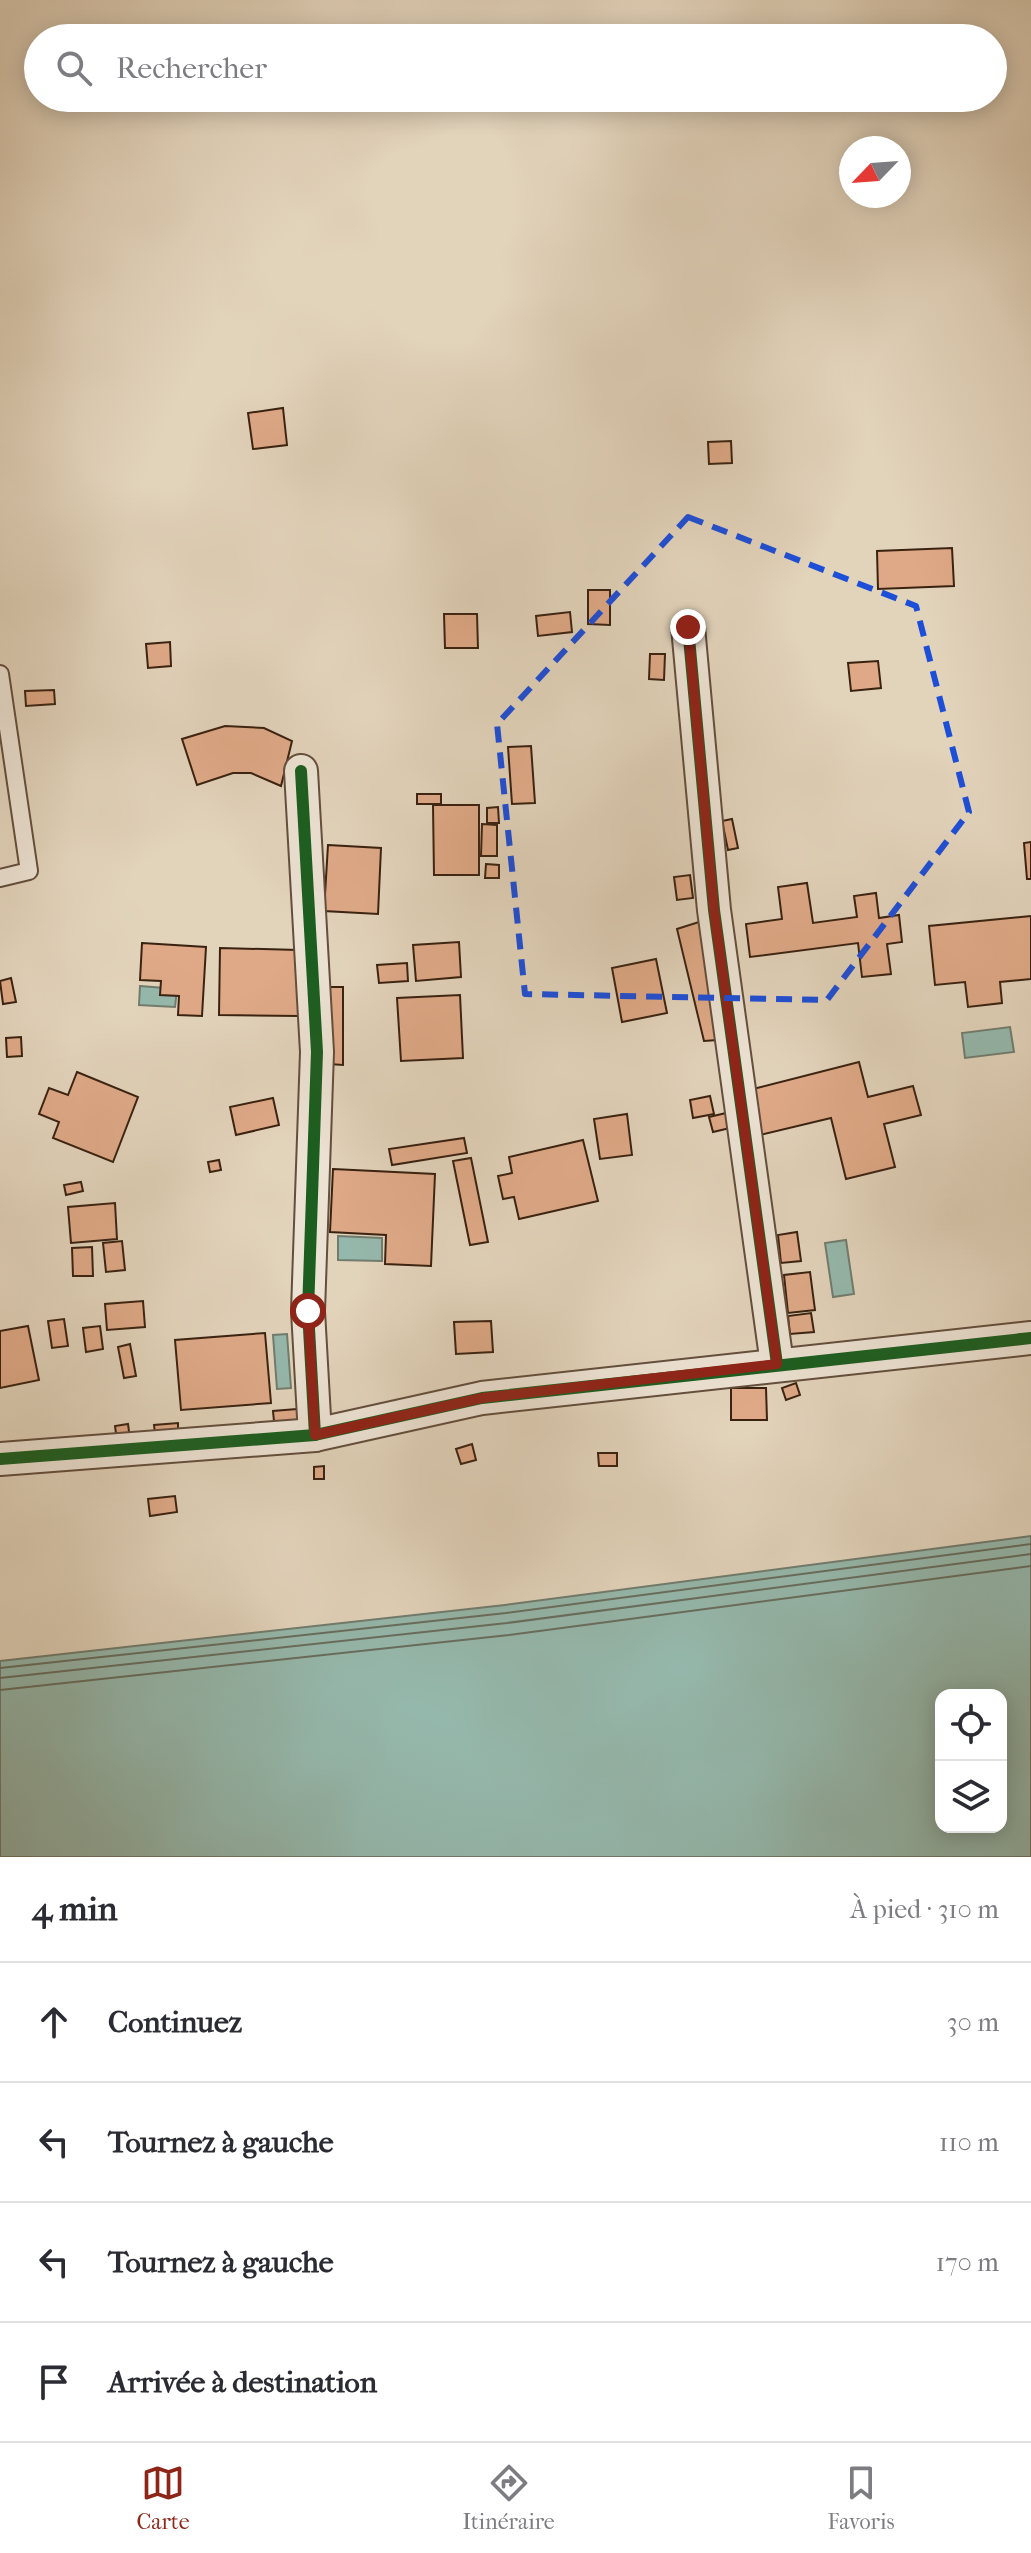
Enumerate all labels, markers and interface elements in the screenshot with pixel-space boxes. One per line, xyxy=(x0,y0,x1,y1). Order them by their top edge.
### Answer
search box xyxy=(24,24,1007,112)
icon: search xyxy=(52,46,96,90)
text: Rechercher xyxy=(116,51,267,86)
north arrow xyxy=(839,136,911,208)
route end xyxy=(670,609,706,645)
route start xyxy=(290,1293,326,1329)
map controls xyxy=(935,1689,1007,1833)
button: locate xyxy=(935,1689,1007,1761)
button: layers xyxy=(935,1761,1007,1833)
text: 4 min xyxy=(32,1889,117,1929)
text: À pied · 310 m xyxy=(850,1894,999,1925)
icon: ahead xyxy=(32,2000,76,2044)
text: Continuez xyxy=(108,2005,242,2040)
text: 30 m xyxy=(947,2007,999,2038)
icon: left xyxy=(32,2120,76,2164)
text: Tournez à gauche xyxy=(108,2125,334,2160)
text: 110 m xyxy=(939,2127,999,2158)
icon: left xyxy=(32,2240,76,2284)
text: Tournez à gauche xyxy=(108,2245,334,2280)
text: 170 m xyxy=(936,2247,999,2278)
icon: arrive xyxy=(32,2360,76,2404)
text: Arrivée à destination xyxy=(108,2365,377,2400)
tab: Carte xyxy=(136,2461,190,2535)
tab: Itinéraire xyxy=(462,2461,555,2535)
tab: Favoris xyxy=(828,2461,895,2535)

